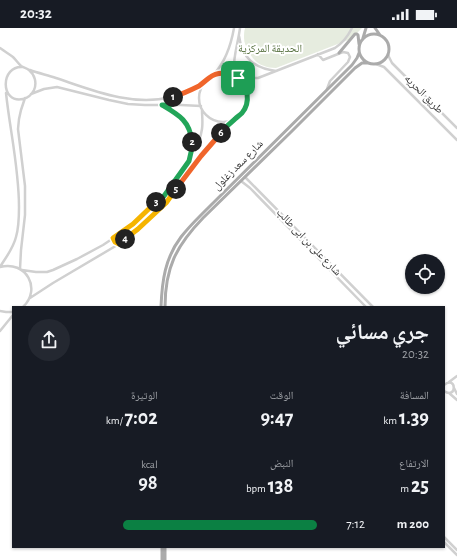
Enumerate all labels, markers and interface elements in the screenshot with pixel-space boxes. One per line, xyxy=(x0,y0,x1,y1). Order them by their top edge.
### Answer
text: 20:32 xyxy=(20,6,52,21)
park label: الحديقة المركزية xyxy=(238,43,302,54)
pin xyxy=(221,61,255,95)
icon: arrive xyxy=(227,67,249,89)
street label: طريق الحريه xyxy=(402,72,446,116)
pin: 1 xyxy=(163,87,183,107)
text: 1 xyxy=(171,91,175,102)
pin: 6 xyxy=(211,123,231,143)
text: 6 xyxy=(218,127,224,138)
pin: 2 xyxy=(182,132,202,152)
text: 2 xyxy=(189,136,195,147)
street label: شارع سعد زغلول xyxy=(211,138,266,193)
pin: 5 xyxy=(166,179,186,199)
text: 5 xyxy=(174,183,178,194)
pin: 3 xyxy=(146,192,166,212)
text: 3 xyxy=(154,196,158,207)
street label: شارع على بن ابى طالب xyxy=(274,207,344,278)
pin: 4 xyxy=(115,229,135,249)
text: 4 xyxy=(122,233,128,244)
map controls xyxy=(405,254,445,294)
button: locate xyxy=(405,254,445,294)
button: share xyxy=(28,319,70,361)
text: جري مسائي xyxy=(335,321,429,343)
text: 20:32 xyxy=(402,348,429,361)
text: الوتيرة xyxy=(131,390,158,401)
text: الوقت xyxy=(270,390,293,401)
text: المسافة xyxy=(400,390,429,401)
text: 7:02 xyxy=(125,408,158,428)
text: 9:47 xyxy=(260,408,293,428)
text: 1.39 xyxy=(399,408,429,428)
text: /km xyxy=(106,415,125,426)
text: km xyxy=(383,415,399,426)
text: النبض xyxy=(270,458,293,469)
text: الارتفاع xyxy=(399,458,429,469)
text: kcal xyxy=(141,459,158,470)
text: 98 xyxy=(138,473,158,493)
text: 138 xyxy=(268,476,293,496)
text: 25 xyxy=(411,476,429,496)
text: bpm xyxy=(246,483,268,494)
text: m xyxy=(400,483,411,494)
text: 7:12 xyxy=(346,518,365,531)
text: 200 m xyxy=(397,518,429,531)

